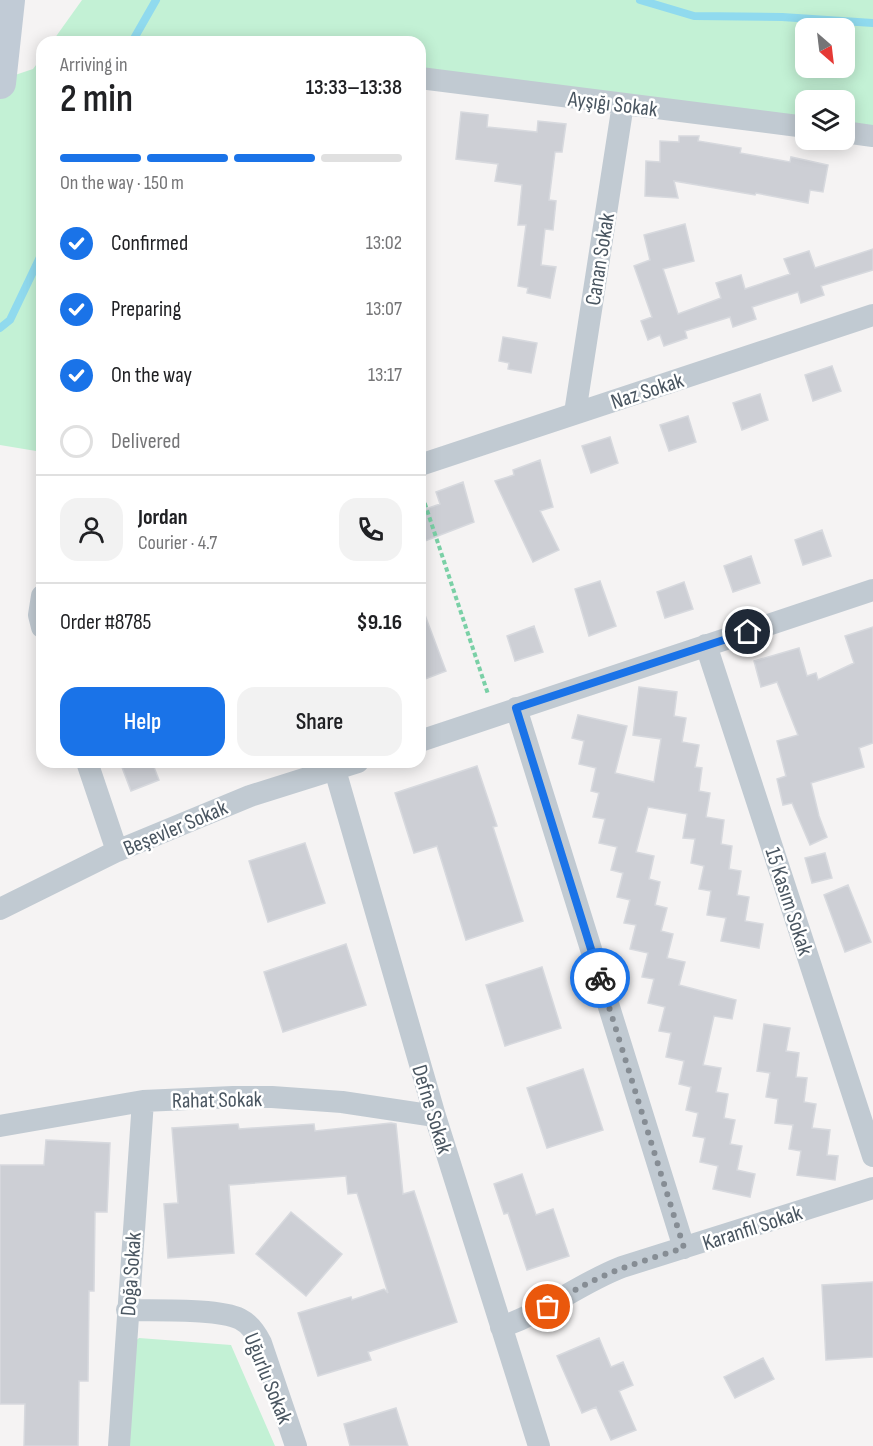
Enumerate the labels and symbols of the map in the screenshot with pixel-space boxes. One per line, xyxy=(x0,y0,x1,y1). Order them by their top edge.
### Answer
north arrow xyxy=(795,18,855,78)
street label: Ayşığı Sokak xyxy=(566,85,660,123)
street label: Canan Sokak xyxy=(580,210,621,307)
street label: Naz Sokak xyxy=(608,367,688,416)
pin xyxy=(722,606,773,657)
street label: Beşevler Sokak xyxy=(120,794,232,862)
street label: 15 Kasım Sokak xyxy=(758,844,819,959)
courier xyxy=(570,948,630,1008)
street label: Defne Sokak xyxy=(405,1062,458,1158)
street label: Rahat Sokak xyxy=(172,1086,263,1115)
street label: Karanfil Sokak xyxy=(699,1199,806,1257)
street label: Doğa Sokak xyxy=(115,1231,148,1317)
pin xyxy=(522,1281,573,1332)
street label: Uğurlu Sokak xyxy=(237,1329,298,1429)

